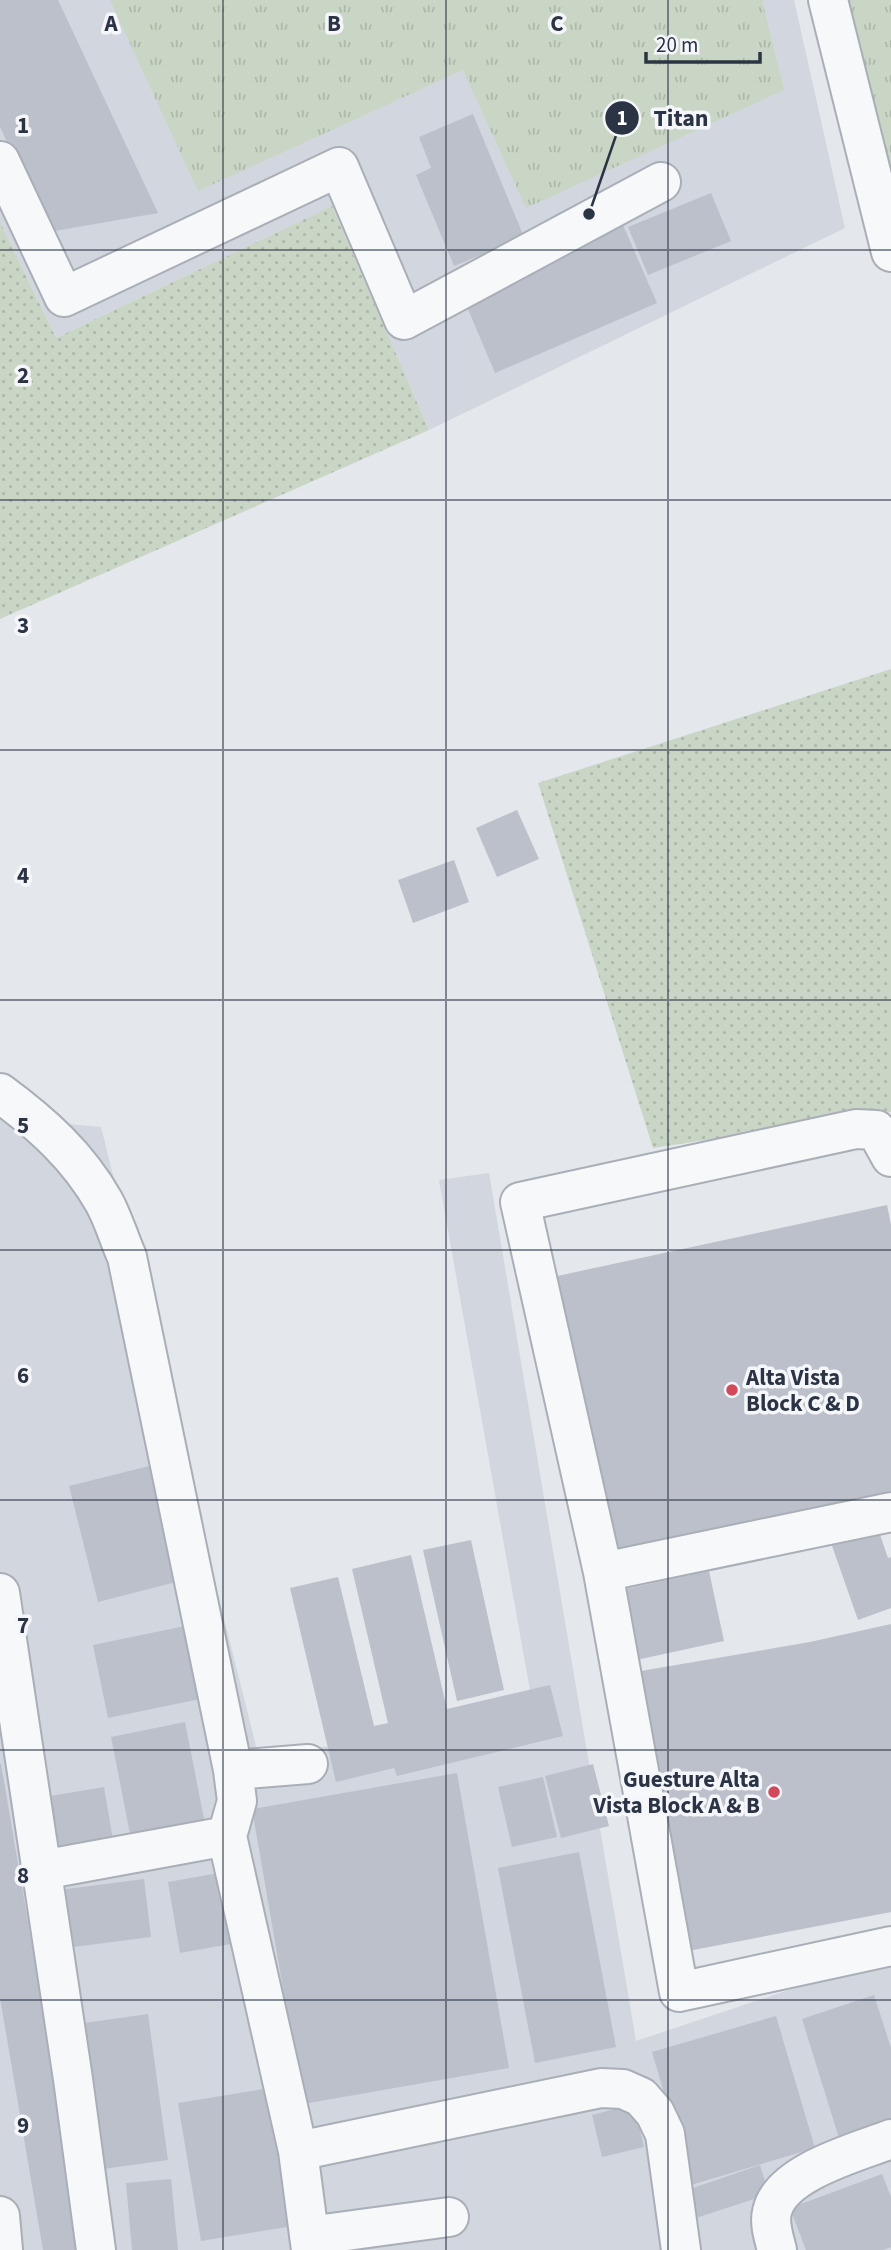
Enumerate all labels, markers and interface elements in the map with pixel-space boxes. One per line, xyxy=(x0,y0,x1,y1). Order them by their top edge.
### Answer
text: A xyxy=(103,7,118,40)
text: B xyxy=(327,7,341,40)
text: C xyxy=(550,7,564,40)
scale bar xyxy=(646,21,760,65)
text: 20 m xyxy=(656,30,698,60)
callout: Titan xyxy=(604,95,722,140)
text: Titan xyxy=(653,101,709,136)
text: 1 xyxy=(616,103,628,133)
text: 1 xyxy=(17,109,29,142)
text: 2 xyxy=(17,359,29,392)
text: 3 xyxy=(17,609,29,642)
text: 4 xyxy=(17,859,29,892)
text: 5 xyxy=(17,1109,29,1142)
text: 6 xyxy=(17,1359,29,1392)
place label: Alta Vista Block C & D xyxy=(745,1361,860,1420)
marker: Alta Vista Block C & D xyxy=(724,1382,740,1398)
text: 7 xyxy=(17,1609,29,1642)
place label: Guesture Alta Vista Block A & B xyxy=(592,1763,760,1822)
marker: Guesture Alta Vista Block A & B xyxy=(766,1784,782,1800)
text: 8 xyxy=(17,1859,29,1892)
text: 9 xyxy=(17,2109,29,2142)

